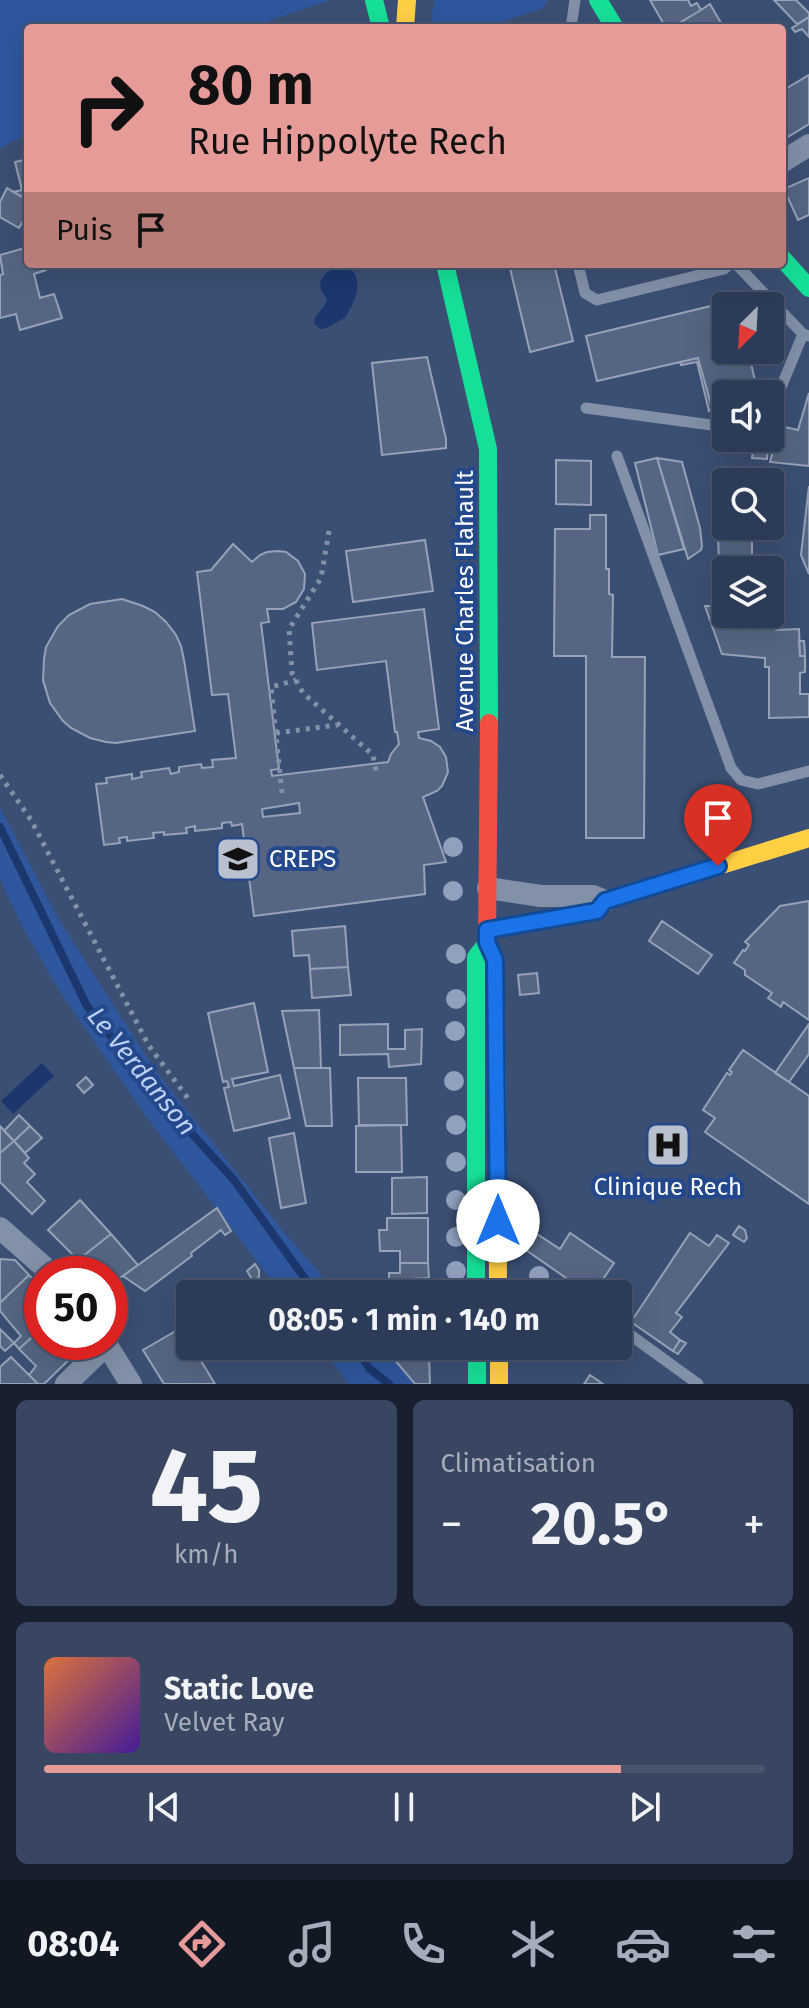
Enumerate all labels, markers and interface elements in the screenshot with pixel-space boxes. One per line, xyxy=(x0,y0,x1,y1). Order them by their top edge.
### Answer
text: 80 m xyxy=(188,52,314,119)
icon: right xyxy=(56,56,160,160)
text: Rue Hippolyte Rech xyxy=(188,120,507,164)
icon: arrive xyxy=(129,208,173,252)
text: Puis xyxy=(56,212,113,248)
north arrow xyxy=(712,292,784,364)
map controls xyxy=(712,292,784,628)
button: sound xyxy=(712,380,784,452)
button: search xyxy=(712,468,784,540)
street label: Avenue Charles Flahault xyxy=(451,470,479,732)
button: layers xyxy=(712,556,784,628)
pin xyxy=(684,784,752,866)
icon: arrive xyxy=(696,796,740,840)
school or university icon: CREPS xyxy=(214,835,262,883)
place label: CREPS xyxy=(269,845,336,873)
water label: Le Verdanson xyxy=(81,1001,203,1142)
hospital icon: Clinique Rech xyxy=(644,1121,692,1169)
place label: Clinique Rech xyxy=(594,1173,742,1201)
position arrow xyxy=(456,1179,540,1263)
speed limit sign: 50 xyxy=(24,1256,128,1360)
text: 08:05 · 1 min · 140 m xyxy=(268,1302,540,1338)
text: 45 xyxy=(150,1424,263,1549)
text: Climatisation xyxy=(441,1448,596,1479)
text: 20.5° xyxy=(531,1488,675,1560)
text: − xyxy=(441,1498,463,1551)
text: + xyxy=(743,1498,765,1551)
text: km/h xyxy=(174,1539,238,1570)
text: Static Love xyxy=(164,1671,314,1707)
text: Velvet Ray xyxy=(164,1707,284,1738)
icon: previous xyxy=(142,1785,186,1829)
icon: pause xyxy=(382,1785,426,1829)
icon: next xyxy=(623,1785,667,1829)
icon: directions xyxy=(174,1916,230,1972)
icon: music xyxy=(284,1916,340,1972)
icon: phone xyxy=(395,1916,451,1972)
icon: climate xyxy=(505,1916,561,1972)
icon: car xyxy=(615,1916,671,1972)
icon: filters xyxy=(726,1916,782,1972)
text: 08:04 xyxy=(27,1922,119,1966)

